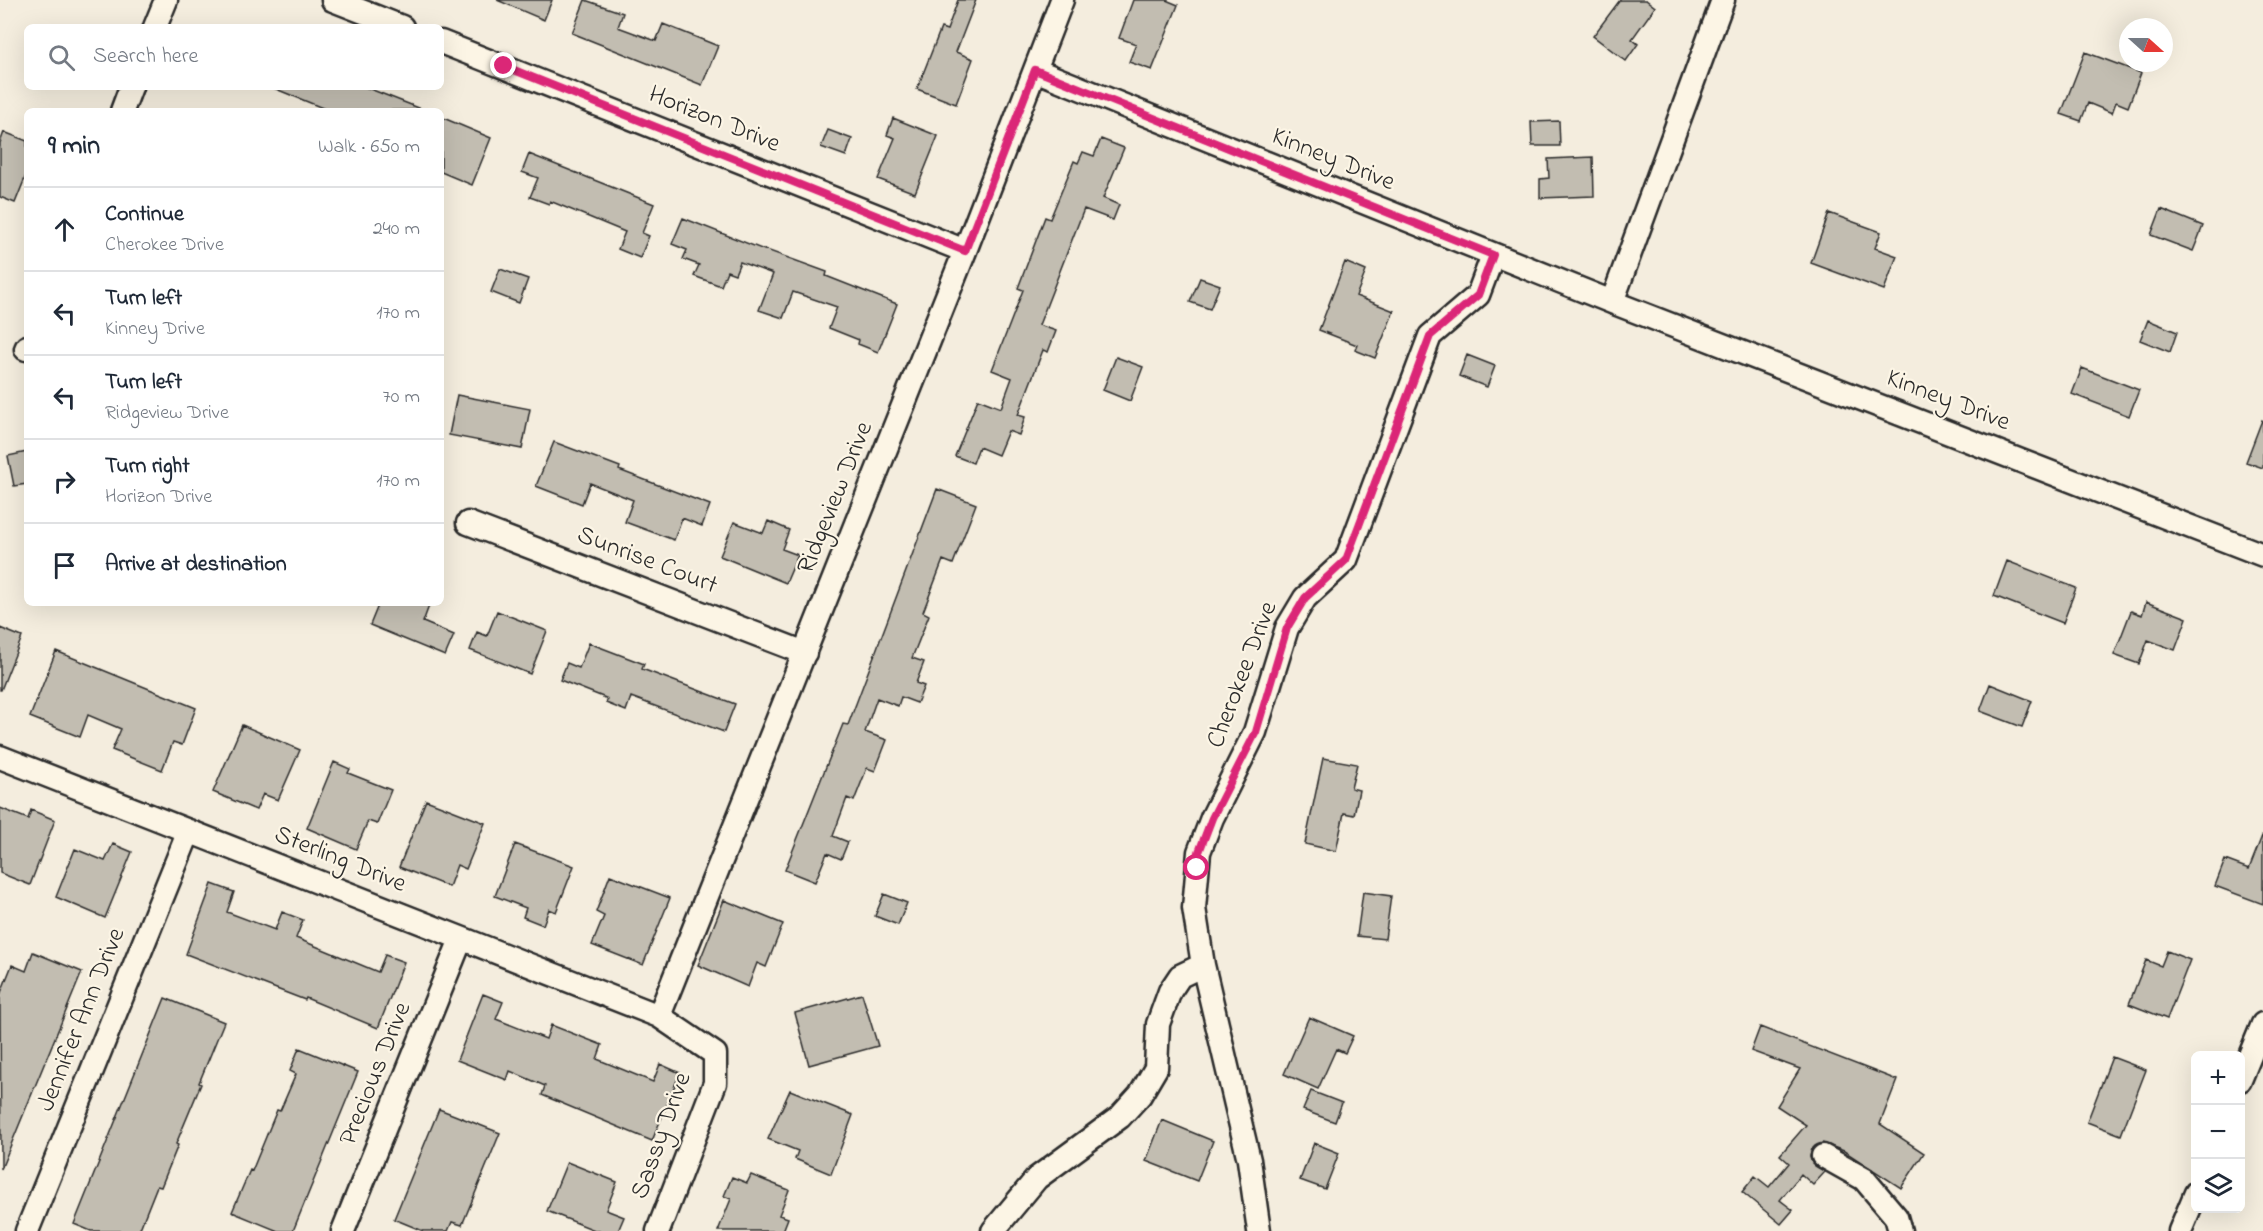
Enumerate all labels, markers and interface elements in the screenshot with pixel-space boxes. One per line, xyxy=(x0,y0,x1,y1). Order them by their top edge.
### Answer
north arrow xyxy=(2119,18,2173,72)
search box xyxy=(24,24,444,90)
icon: search xyxy=(45,41,78,74)
text: Search here xyxy=(93,41,198,73)
route end xyxy=(490,52,516,78)
street label: Horizon Drive xyxy=(642,76,786,164)
street label: Kinney Drive xyxy=(1266,118,1401,202)
text: 9 min xyxy=(48,128,100,166)
text: Walk · 650 m xyxy=(318,133,420,162)
text: Continue xyxy=(105,199,184,231)
icon: ahead xyxy=(48,213,81,246)
text: 240 m xyxy=(373,215,420,244)
text: Cherokee Drive xyxy=(105,231,224,260)
text: Turn left xyxy=(105,283,182,315)
icon: left xyxy=(48,297,81,330)
text: 170 m xyxy=(376,299,420,328)
text: Kinney Drive xyxy=(105,315,205,344)
street label: Kinney Drive xyxy=(1881,360,2016,442)
text: Turn left xyxy=(105,367,182,399)
icon: left xyxy=(48,381,81,414)
text: 70 m xyxy=(383,383,420,412)
text: Ridgeview Drive xyxy=(105,399,229,428)
street label: Ridgeview Drive xyxy=(788,416,884,580)
text: Turn right xyxy=(105,451,190,483)
icon: right xyxy=(48,465,81,498)
text: 170 m xyxy=(376,467,420,496)
text: Horizon Drive xyxy=(105,483,212,512)
street label: Sunrise Court xyxy=(571,517,723,605)
icon: arrive xyxy=(48,549,81,582)
text: Arrive at destination xyxy=(105,549,287,581)
street label: Cherokee Drive xyxy=(1198,596,1289,754)
street label: Sterling Drive xyxy=(268,816,412,904)
route start xyxy=(1183,854,1209,880)
street label: Jennifer Ann Drive xyxy=(28,922,136,1118)
street label: Precious Drive xyxy=(330,996,422,1151)
map controls xyxy=(2191,1051,2245,1213)
button: + xyxy=(2191,1051,2245,1105)
street label: Sassy Drive xyxy=(621,1067,703,1205)
button: − xyxy=(2191,1105,2245,1159)
button: layers xyxy=(2191,1159,2245,1213)

